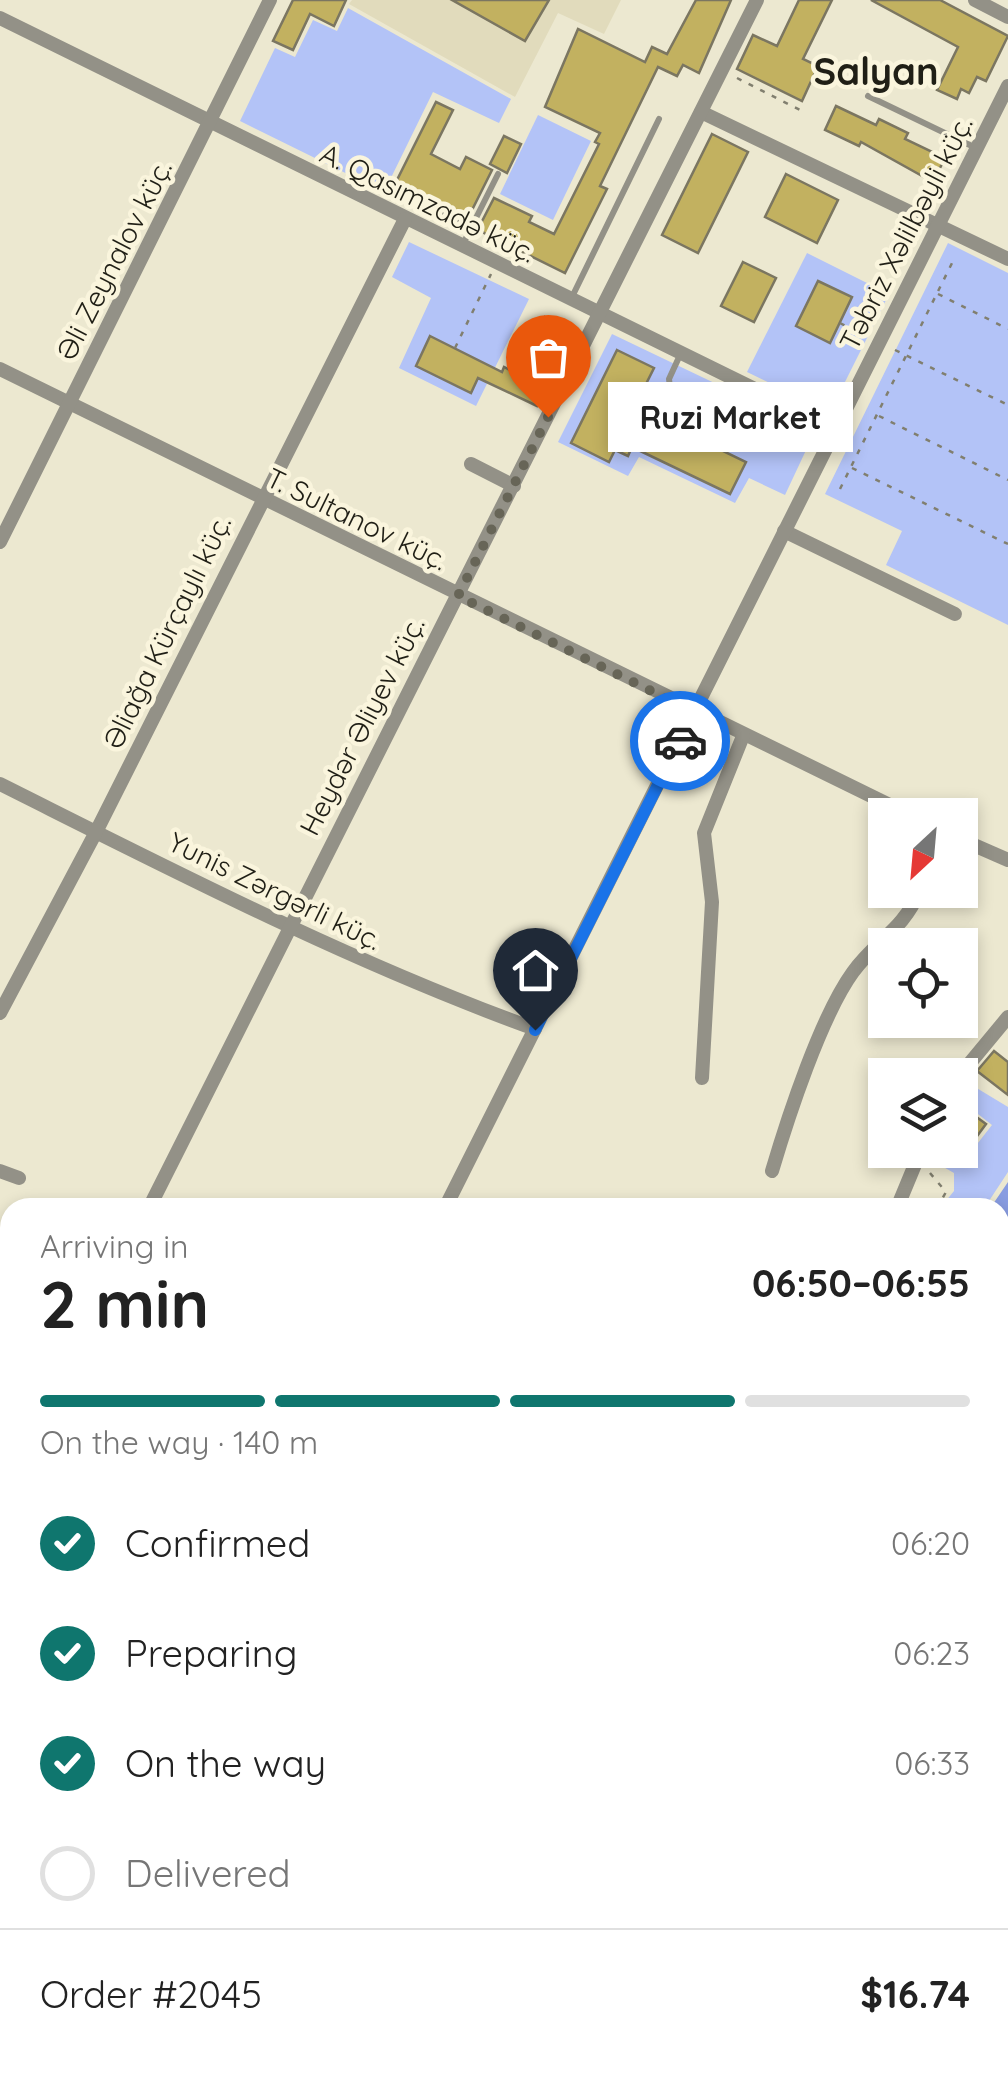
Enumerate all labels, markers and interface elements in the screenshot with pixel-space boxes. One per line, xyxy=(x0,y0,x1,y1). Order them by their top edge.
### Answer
district label: Salyan xyxy=(813,47,939,95)
street label: Təbriz Xəlilbəyli küç. xyxy=(831,110,980,356)
street label: A. Qasımzadə küç. xyxy=(315,135,542,270)
street label: Əli Zeynalov küç. xyxy=(48,154,179,366)
pin xyxy=(506,315,591,418)
icon: bag xyxy=(521,330,576,385)
callout: Ruzi Market xyxy=(608,382,853,452)
text: Ruzi Market xyxy=(639,397,822,437)
street label: T. Sultanov küç. xyxy=(261,460,453,577)
street label: Əliağa Kürçaylı küç. xyxy=(95,509,238,754)
street label: Heydər Əliyev küç. xyxy=(291,611,432,841)
courier xyxy=(630,691,730,791)
icon: car xyxy=(653,714,708,769)
north arrow xyxy=(868,798,978,908)
map controls xyxy=(868,798,978,1168)
street label: Yunis Zərgərli küç. xyxy=(163,824,387,957)
pin xyxy=(493,928,578,1031)
button: locate xyxy=(868,928,978,1038)
icon: home xyxy=(508,943,563,998)
button: layers xyxy=(868,1058,978,1168)
text: Arriving in xyxy=(40,1226,189,1266)
text: 06:50–06:55 xyxy=(752,1259,970,1307)
text: 2 min xyxy=(40,1263,209,1344)
text: On the way · 140 m xyxy=(40,1422,318,1462)
icon: check xyxy=(40,1516,95,1571)
text: Confirmed xyxy=(125,1519,310,1567)
text: 06:20 xyxy=(891,1523,970,1563)
icon: check xyxy=(40,1626,95,1681)
text: Preparing xyxy=(125,1629,297,1677)
text: 06:23 xyxy=(893,1633,970,1673)
icon: check xyxy=(40,1736,95,1791)
text: On the way xyxy=(125,1739,326,1787)
text: 06:33 xyxy=(894,1743,970,1783)
text: Delivered xyxy=(125,1849,291,1897)
text: Order #2045 xyxy=(40,1970,262,2018)
text: $16.74 xyxy=(860,1970,970,2018)

